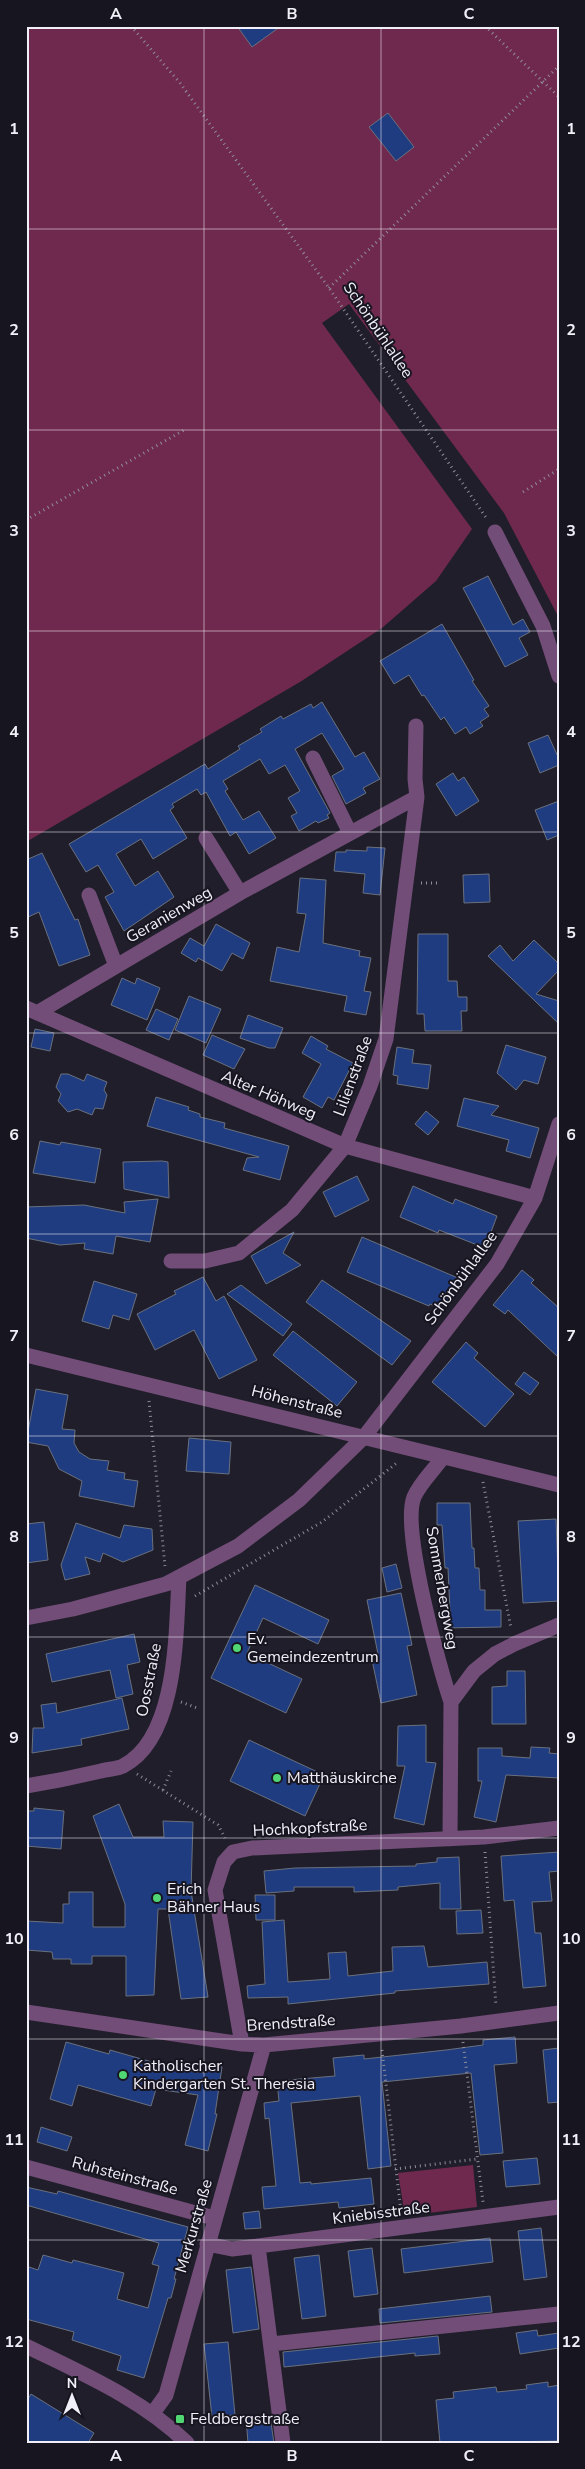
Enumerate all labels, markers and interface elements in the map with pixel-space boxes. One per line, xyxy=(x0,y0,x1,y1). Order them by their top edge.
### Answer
text: A xyxy=(110,3,122,25)
text: B xyxy=(286,3,298,25)
text: C xyxy=(464,3,475,25)
text: 1 xyxy=(9,118,19,140)
text: 1 xyxy=(566,118,576,140)
street label: Schönbühlallee xyxy=(338,278,418,382)
text: 2 xyxy=(9,319,19,341)
text: 2 xyxy=(566,319,576,341)
text: 3 xyxy=(9,520,19,542)
text: 3 xyxy=(566,520,576,542)
text: 4 xyxy=(9,721,19,743)
text: 4 xyxy=(566,721,576,743)
street label: Geranienweg xyxy=(122,882,216,948)
text: 5 xyxy=(9,922,19,944)
text: 5 xyxy=(566,922,576,944)
street label: Lilienstraße xyxy=(328,1033,378,1119)
street label: Alter Höhweg xyxy=(218,1065,320,1125)
text: 6 xyxy=(9,1124,19,1146)
text: 6 xyxy=(566,1124,576,1146)
street label: Schönbühlallee xyxy=(419,1226,503,1330)
text: 7 xyxy=(9,1325,19,1347)
text: 7 xyxy=(566,1325,576,1347)
street label: Höhenstraße xyxy=(249,1380,345,1424)
street label: Sommerbergweg xyxy=(420,1525,464,1651)
text: 8 xyxy=(9,1526,19,1548)
text: 8 xyxy=(566,1526,576,1548)
place label: Ev. Gemeindezentrum xyxy=(247,1628,379,1668)
street label: Oosstraße xyxy=(131,1641,167,1719)
marker: Ev. Gemeindezentrum xyxy=(231,1642,243,1654)
text: 9 xyxy=(9,1727,19,1749)
text: 9 xyxy=(566,1727,576,1749)
place label: Matthäuskirche xyxy=(287,1767,397,1789)
marker: Matthäuskirche xyxy=(271,1772,283,1784)
street label: Hochkopfstraße xyxy=(252,1814,368,1842)
place label: Erich Bähner Haus xyxy=(167,1878,260,1918)
marker: Erich Bähner Haus xyxy=(151,1892,163,1904)
text: 10 xyxy=(4,1928,24,1950)
text: 10 xyxy=(561,1928,581,1950)
street label: Brendstraße xyxy=(246,2009,336,2037)
place label: Katholischer Kindergarten St. Theresia xyxy=(133,2055,315,2095)
marker: Katholischer Kindergarten St. Theresia xyxy=(117,2069,129,2081)
text: 11 xyxy=(4,2129,24,2151)
text: 11 xyxy=(561,2129,581,2151)
street label: Ruhsteinstraße xyxy=(70,2151,180,2201)
street label: Merkurstraße xyxy=(170,2177,218,2275)
street label: Kniebisstraße xyxy=(331,2196,431,2230)
text: 12 xyxy=(4,2331,24,2353)
text: 12 xyxy=(561,2331,581,2353)
north arrow xyxy=(48,2372,98,2422)
text: N xyxy=(67,2374,77,2393)
place label: Feldbergstraße xyxy=(190,2408,300,2430)
marker: Feldbergstraße xyxy=(174,2413,186,2425)
text: A xyxy=(110,2445,122,2467)
text: B xyxy=(286,2445,298,2467)
text: C xyxy=(464,2445,475,2467)

